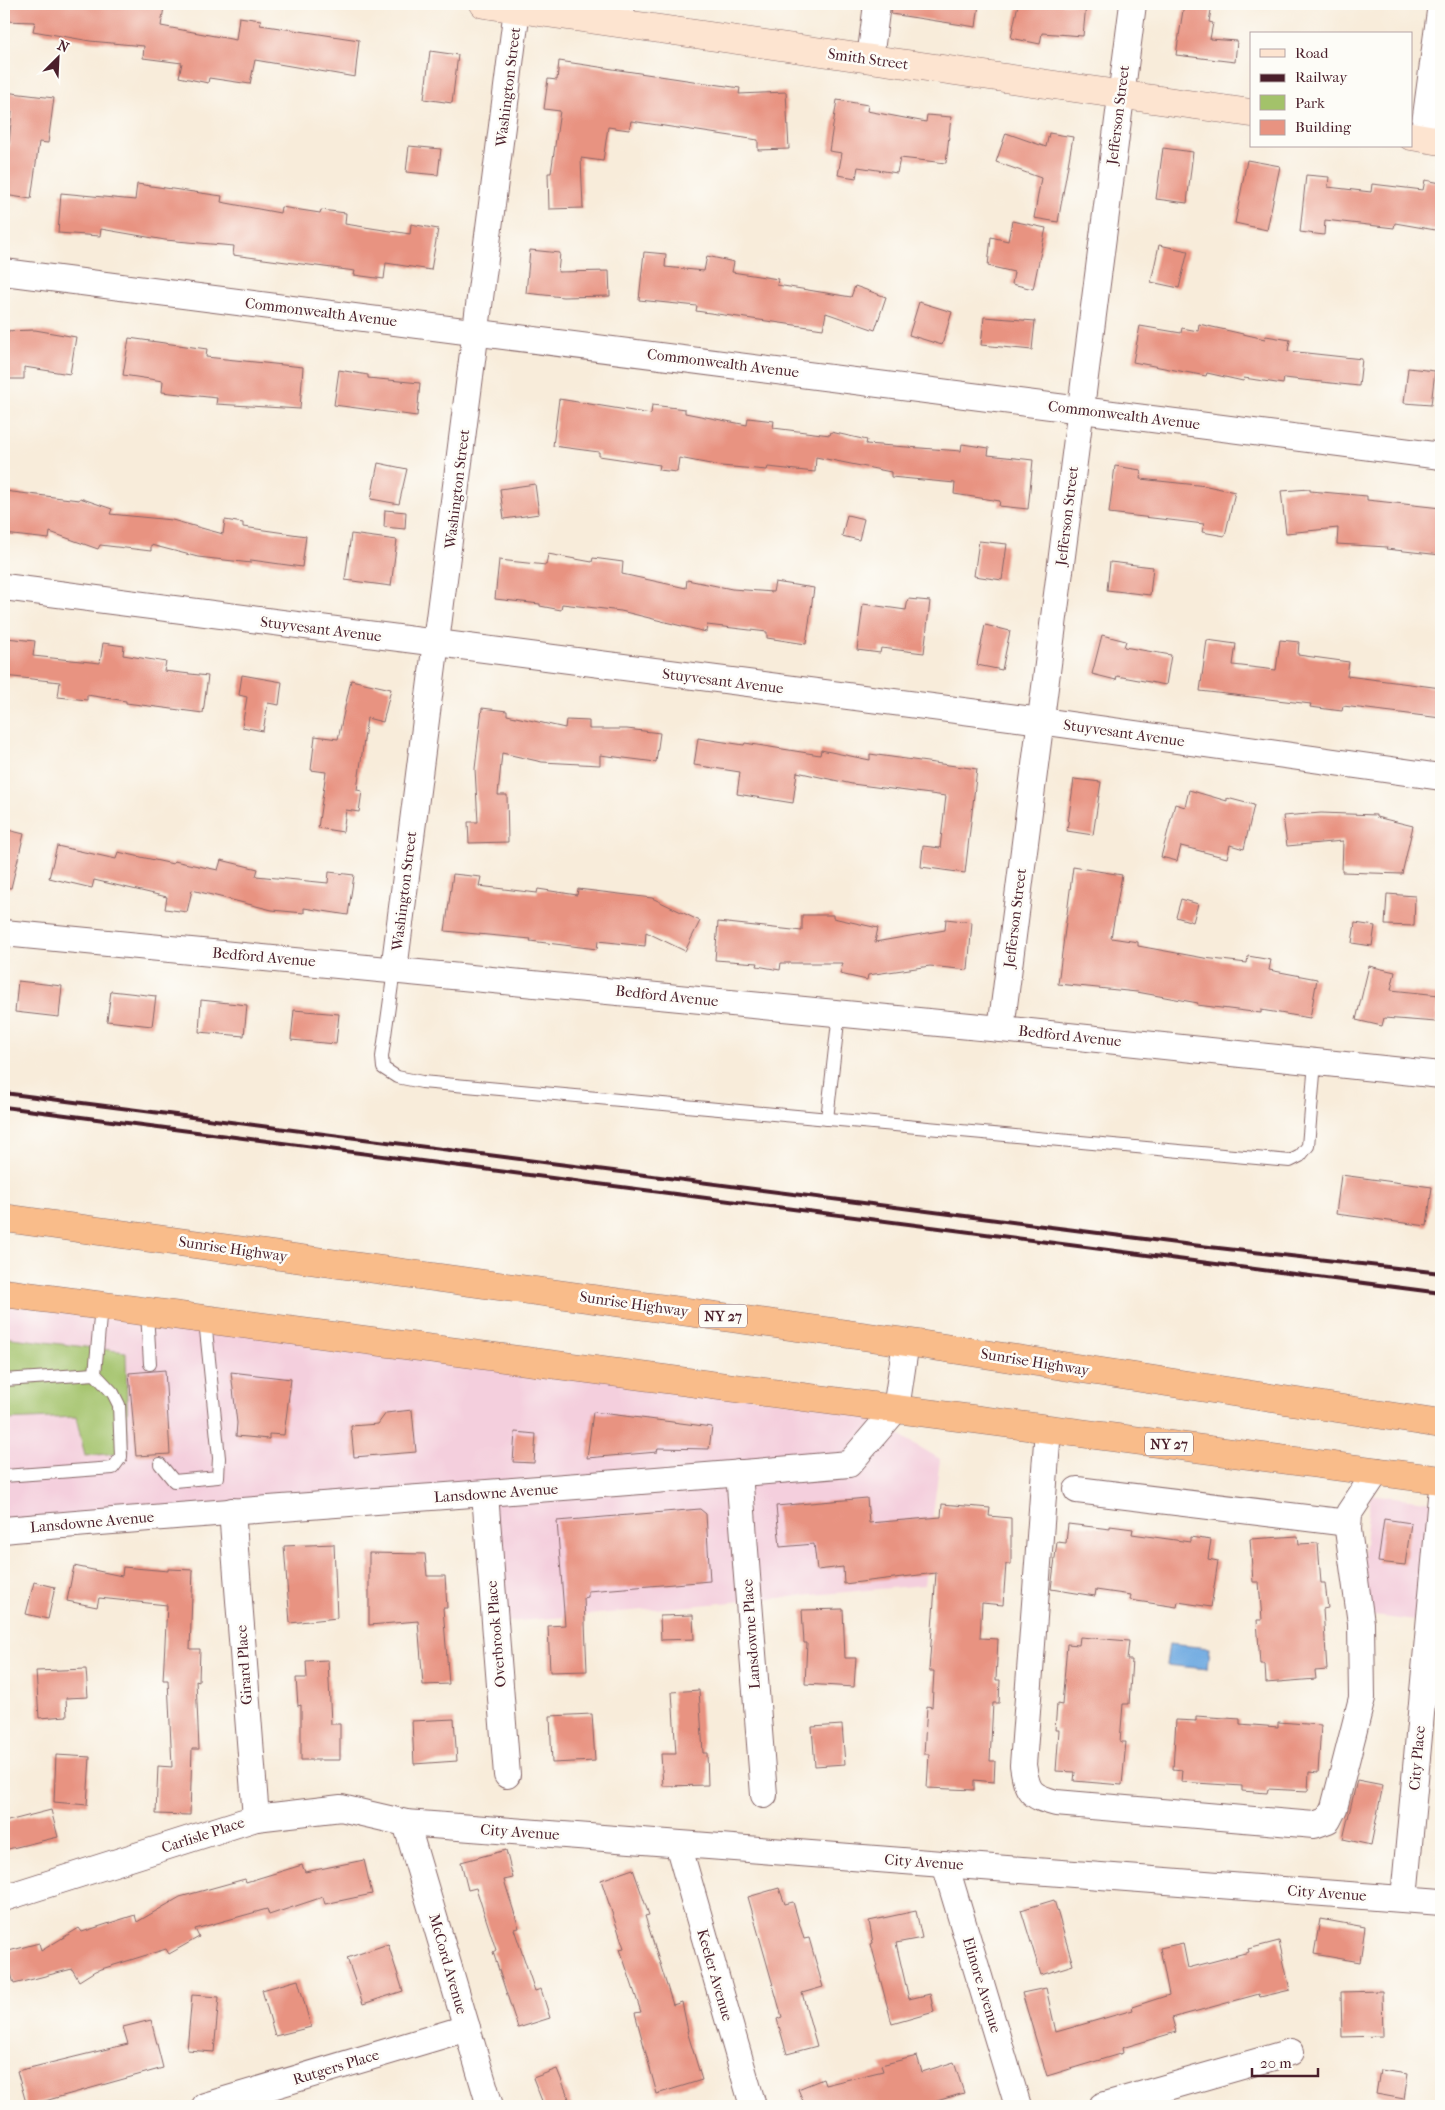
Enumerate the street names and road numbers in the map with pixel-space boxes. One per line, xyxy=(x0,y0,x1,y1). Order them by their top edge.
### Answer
street label: Washington Street xyxy=(492,26,524,149)
street label: Smith Street xyxy=(827,44,910,74)
street label: Jefferson Street xyxy=(1103,64,1133,167)
street label: Commonwealth Avenue xyxy=(244,294,399,330)
street label: Commonwealth Avenue xyxy=(646,345,801,381)
street label: Commonwealth Avenue xyxy=(1047,397,1202,433)
street label: Washington Street xyxy=(441,428,473,551)
street label: Jefferson Street xyxy=(1052,465,1082,568)
street label: Stuyvesant Avenue xyxy=(259,613,383,645)
street label: Stuyvesant Avenue xyxy=(661,665,785,697)
street label: Stuyvesant Avenue xyxy=(1062,716,1186,750)
street label: Washington Street xyxy=(388,830,420,953)
street label: Jefferson Street xyxy=(1000,867,1030,970)
street label: Bedford Avenue xyxy=(212,944,317,971)
street label: Bedford Avenue xyxy=(615,982,720,1010)
street label: Bedford Avenue xyxy=(1018,1022,1123,1050)
street label: Sunrise Highway xyxy=(177,1232,290,1266)
street label: Sunrise Highway xyxy=(578,1287,691,1321)
road number: NY 27 xyxy=(699,1304,747,1328)
street label: Sunrise Highway xyxy=(979,1345,1092,1380)
road number: NY 27 xyxy=(1145,1432,1193,1456)
street label: Lansdowne Avenue xyxy=(433,1480,559,1506)
street label: Lansdowne Avenue xyxy=(29,1508,155,1536)
street label: Lansdowne Place xyxy=(738,1578,764,1690)
street label: Overbrook Place xyxy=(482,1579,510,1688)
street label: Girard Place xyxy=(232,1624,256,1706)
street label: City Place xyxy=(1405,1724,1429,1791)
street label: Carlisle Place xyxy=(159,1813,247,1857)
street label: City Avenue xyxy=(480,1820,561,1844)
street label: City Avenue xyxy=(884,1850,965,1874)
street label: City Avenue xyxy=(1287,1881,1368,1905)
street label: McCord Avenue xyxy=(425,1912,471,2017)
street label: Keeler Avenue xyxy=(693,1927,737,2024)
street label: Elinore Avenue xyxy=(959,1935,1005,2036)
street label: Rutgers Place xyxy=(291,2045,382,2089)

